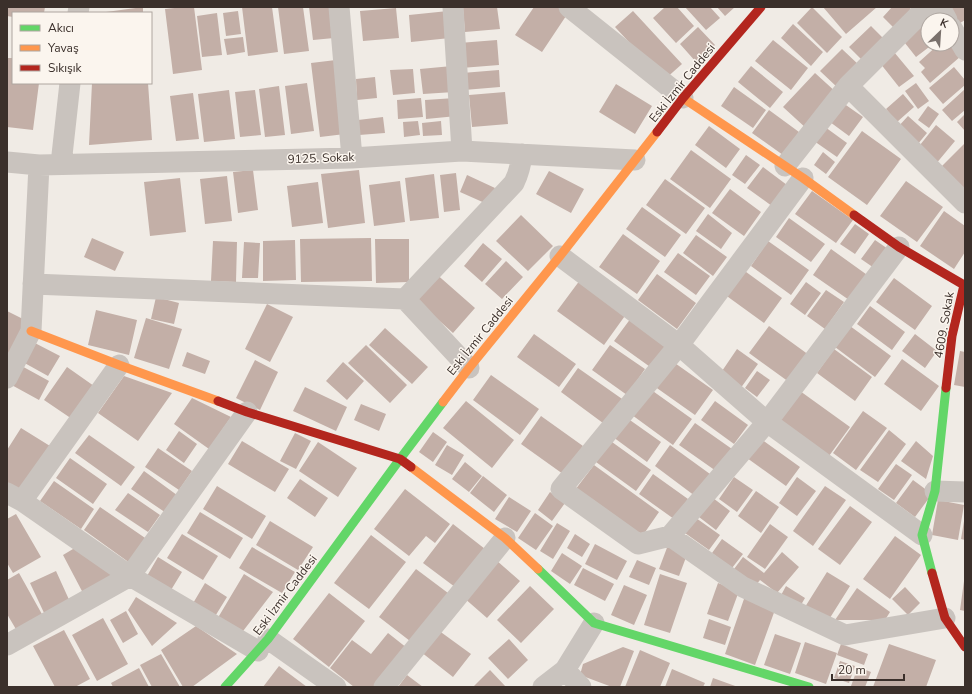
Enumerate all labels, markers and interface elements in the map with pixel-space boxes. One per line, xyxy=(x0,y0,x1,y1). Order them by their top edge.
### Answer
legend xyxy=(12,12,152,84)
north arrow xyxy=(920,12,960,52)
text: K xyxy=(938,15,951,32)
text: Akıcı xyxy=(48,20,74,36)
text: Yavaş xyxy=(47,40,79,56)
street label: Eski İzmir Caddesi xyxy=(645,40,719,126)
text: Sıkışık xyxy=(48,60,83,76)
street label: 9125. Sokak xyxy=(287,149,356,167)
street label: 4609. Sokak xyxy=(930,290,958,359)
street label: Eski İzmir Caddesi xyxy=(443,293,517,379)
street label: Eski İzmir Caddesi xyxy=(249,552,321,638)
scale bar xyxy=(832,656,904,682)
text: 20 m xyxy=(838,662,866,678)

